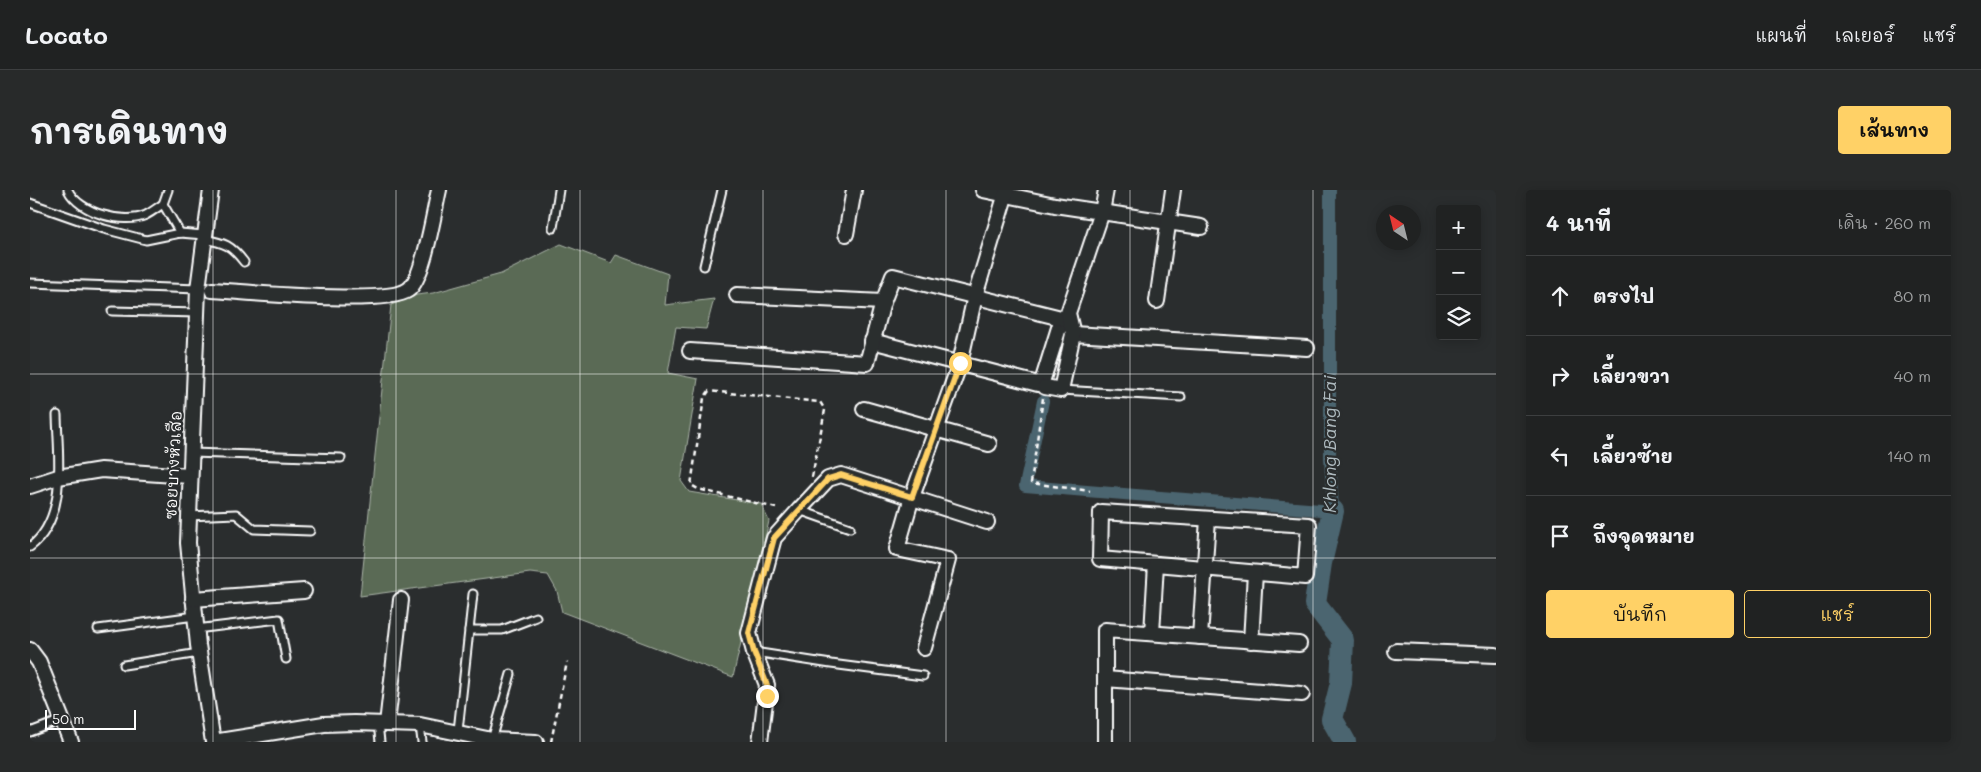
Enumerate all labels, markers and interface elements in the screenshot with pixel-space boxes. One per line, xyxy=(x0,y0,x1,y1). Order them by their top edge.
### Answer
text: Locato xyxy=(25,19,108,50)
text: แผนที่ xyxy=(1756,23,1807,47)
text: เลเยอร์ xyxy=(1835,23,1895,47)
text: แชร์ xyxy=(1923,23,1956,47)
button: เส้นทาง xyxy=(1838,106,1951,154)
text: การเดินทาง xyxy=(30,107,228,153)
north arrow xyxy=(1376,205,1421,250)
map controls xyxy=(1436,205,1481,340)
button: + xyxy=(1436,205,1481,250)
text: 4 นาที xyxy=(1546,209,1611,236)
text: เดิน · 260 m xyxy=(1838,212,1931,233)
button: − xyxy=(1436,250,1481,295)
icon: ahead xyxy=(1546,282,1574,310)
text: ตรงไป xyxy=(1593,283,1654,308)
text: 80 m xyxy=(1894,285,1931,306)
button: layers xyxy=(1436,295,1481,340)
route start xyxy=(949,352,972,375)
icon: right xyxy=(1546,362,1574,390)
text: เลี้ยวขวา xyxy=(1593,363,1670,388)
text: 40 m xyxy=(1894,365,1931,386)
water label: Khlong Bang Fai xyxy=(1317,375,1341,513)
street label: ซอยบางหัวเสือ xyxy=(159,410,186,520)
icon: left xyxy=(1546,442,1574,470)
text: เลี้ยวซ้าย xyxy=(1593,443,1673,468)
text: 140 m xyxy=(1887,445,1931,466)
icon: arrive xyxy=(1546,522,1574,550)
text: ถึงจุดหมาย xyxy=(1593,523,1695,548)
button: บันทึก xyxy=(1546,590,1734,638)
button: แชร์ xyxy=(1744,590,1931,638)
route end xyxy=(756,685,779,708)
scale bar xyxy=(45,707,136,730)
text: 50 m xyxy=(52,709,84,728)

